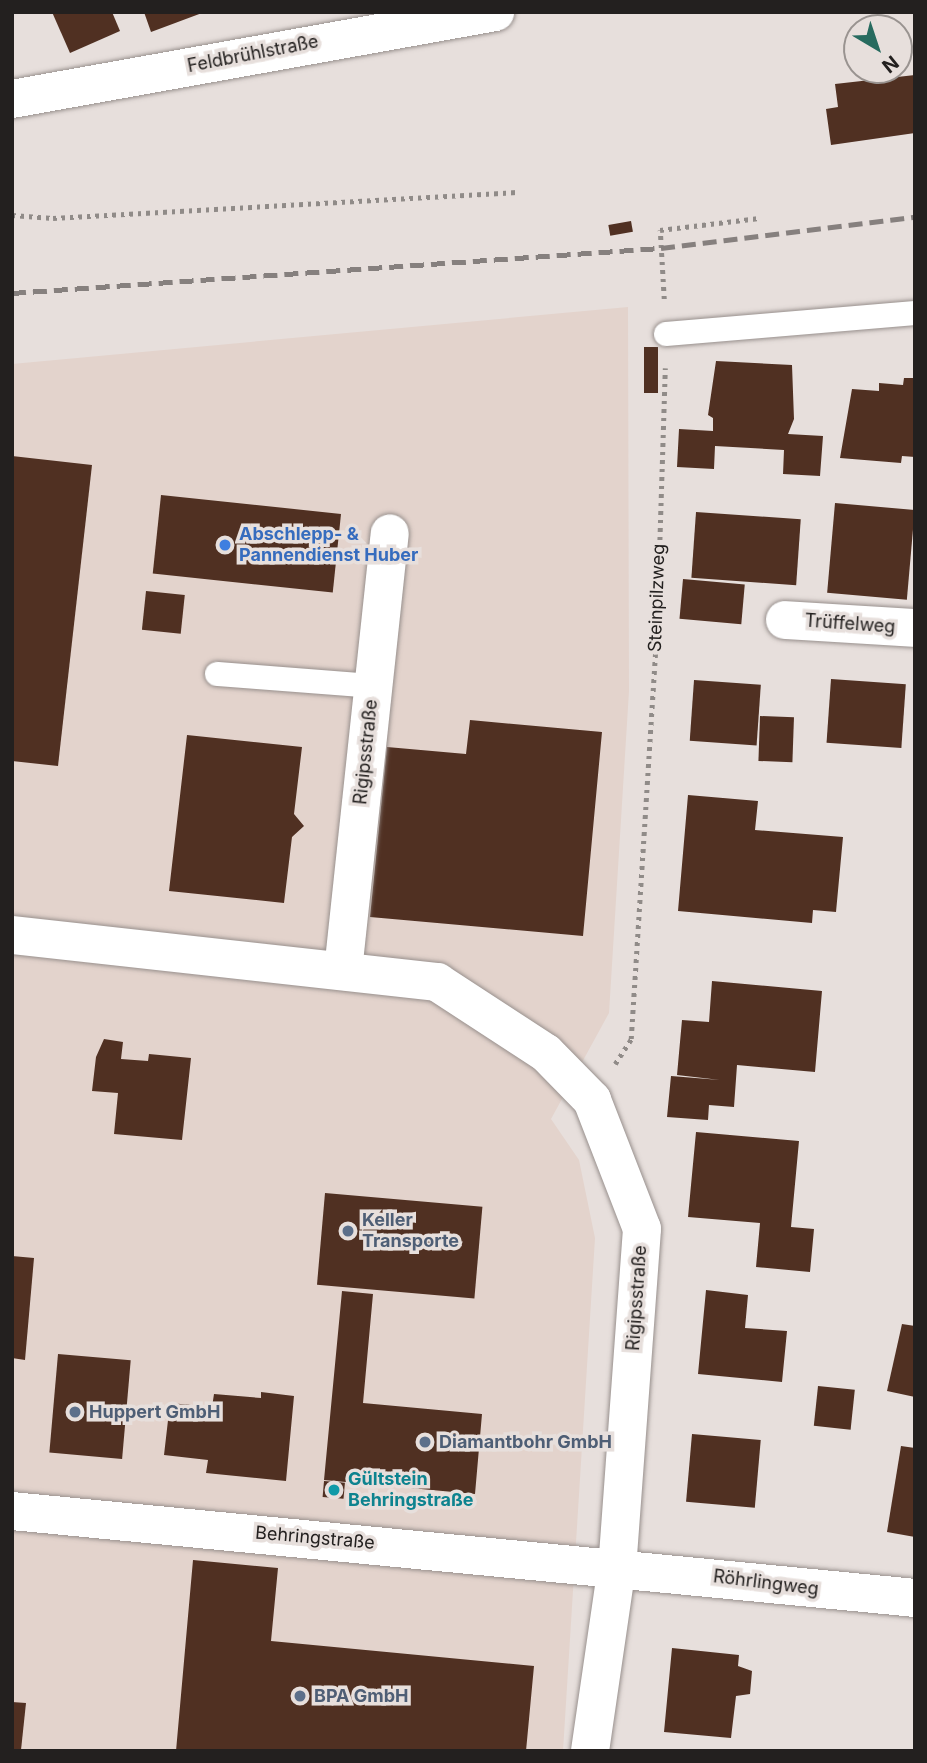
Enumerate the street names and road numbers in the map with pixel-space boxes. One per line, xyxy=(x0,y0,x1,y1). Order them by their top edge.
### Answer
street label: Feldbrühlstraße xyxy=(186,31,320,77)
street label: Steinpilzweg xyxy=(644,543,670,653)
street label: Trüffelweg xyxy=(804,610,896,638)
street label: Rigipsstraße xyxy=(350,698,382,806)
street label: Rigipsstraße xyxy=(623,1245,651,1351)
street label: Behringstraße xyxy=(254,1522,376,1554)
street label: Röhrlingweg xyxy=(712,1566,820,1600)

